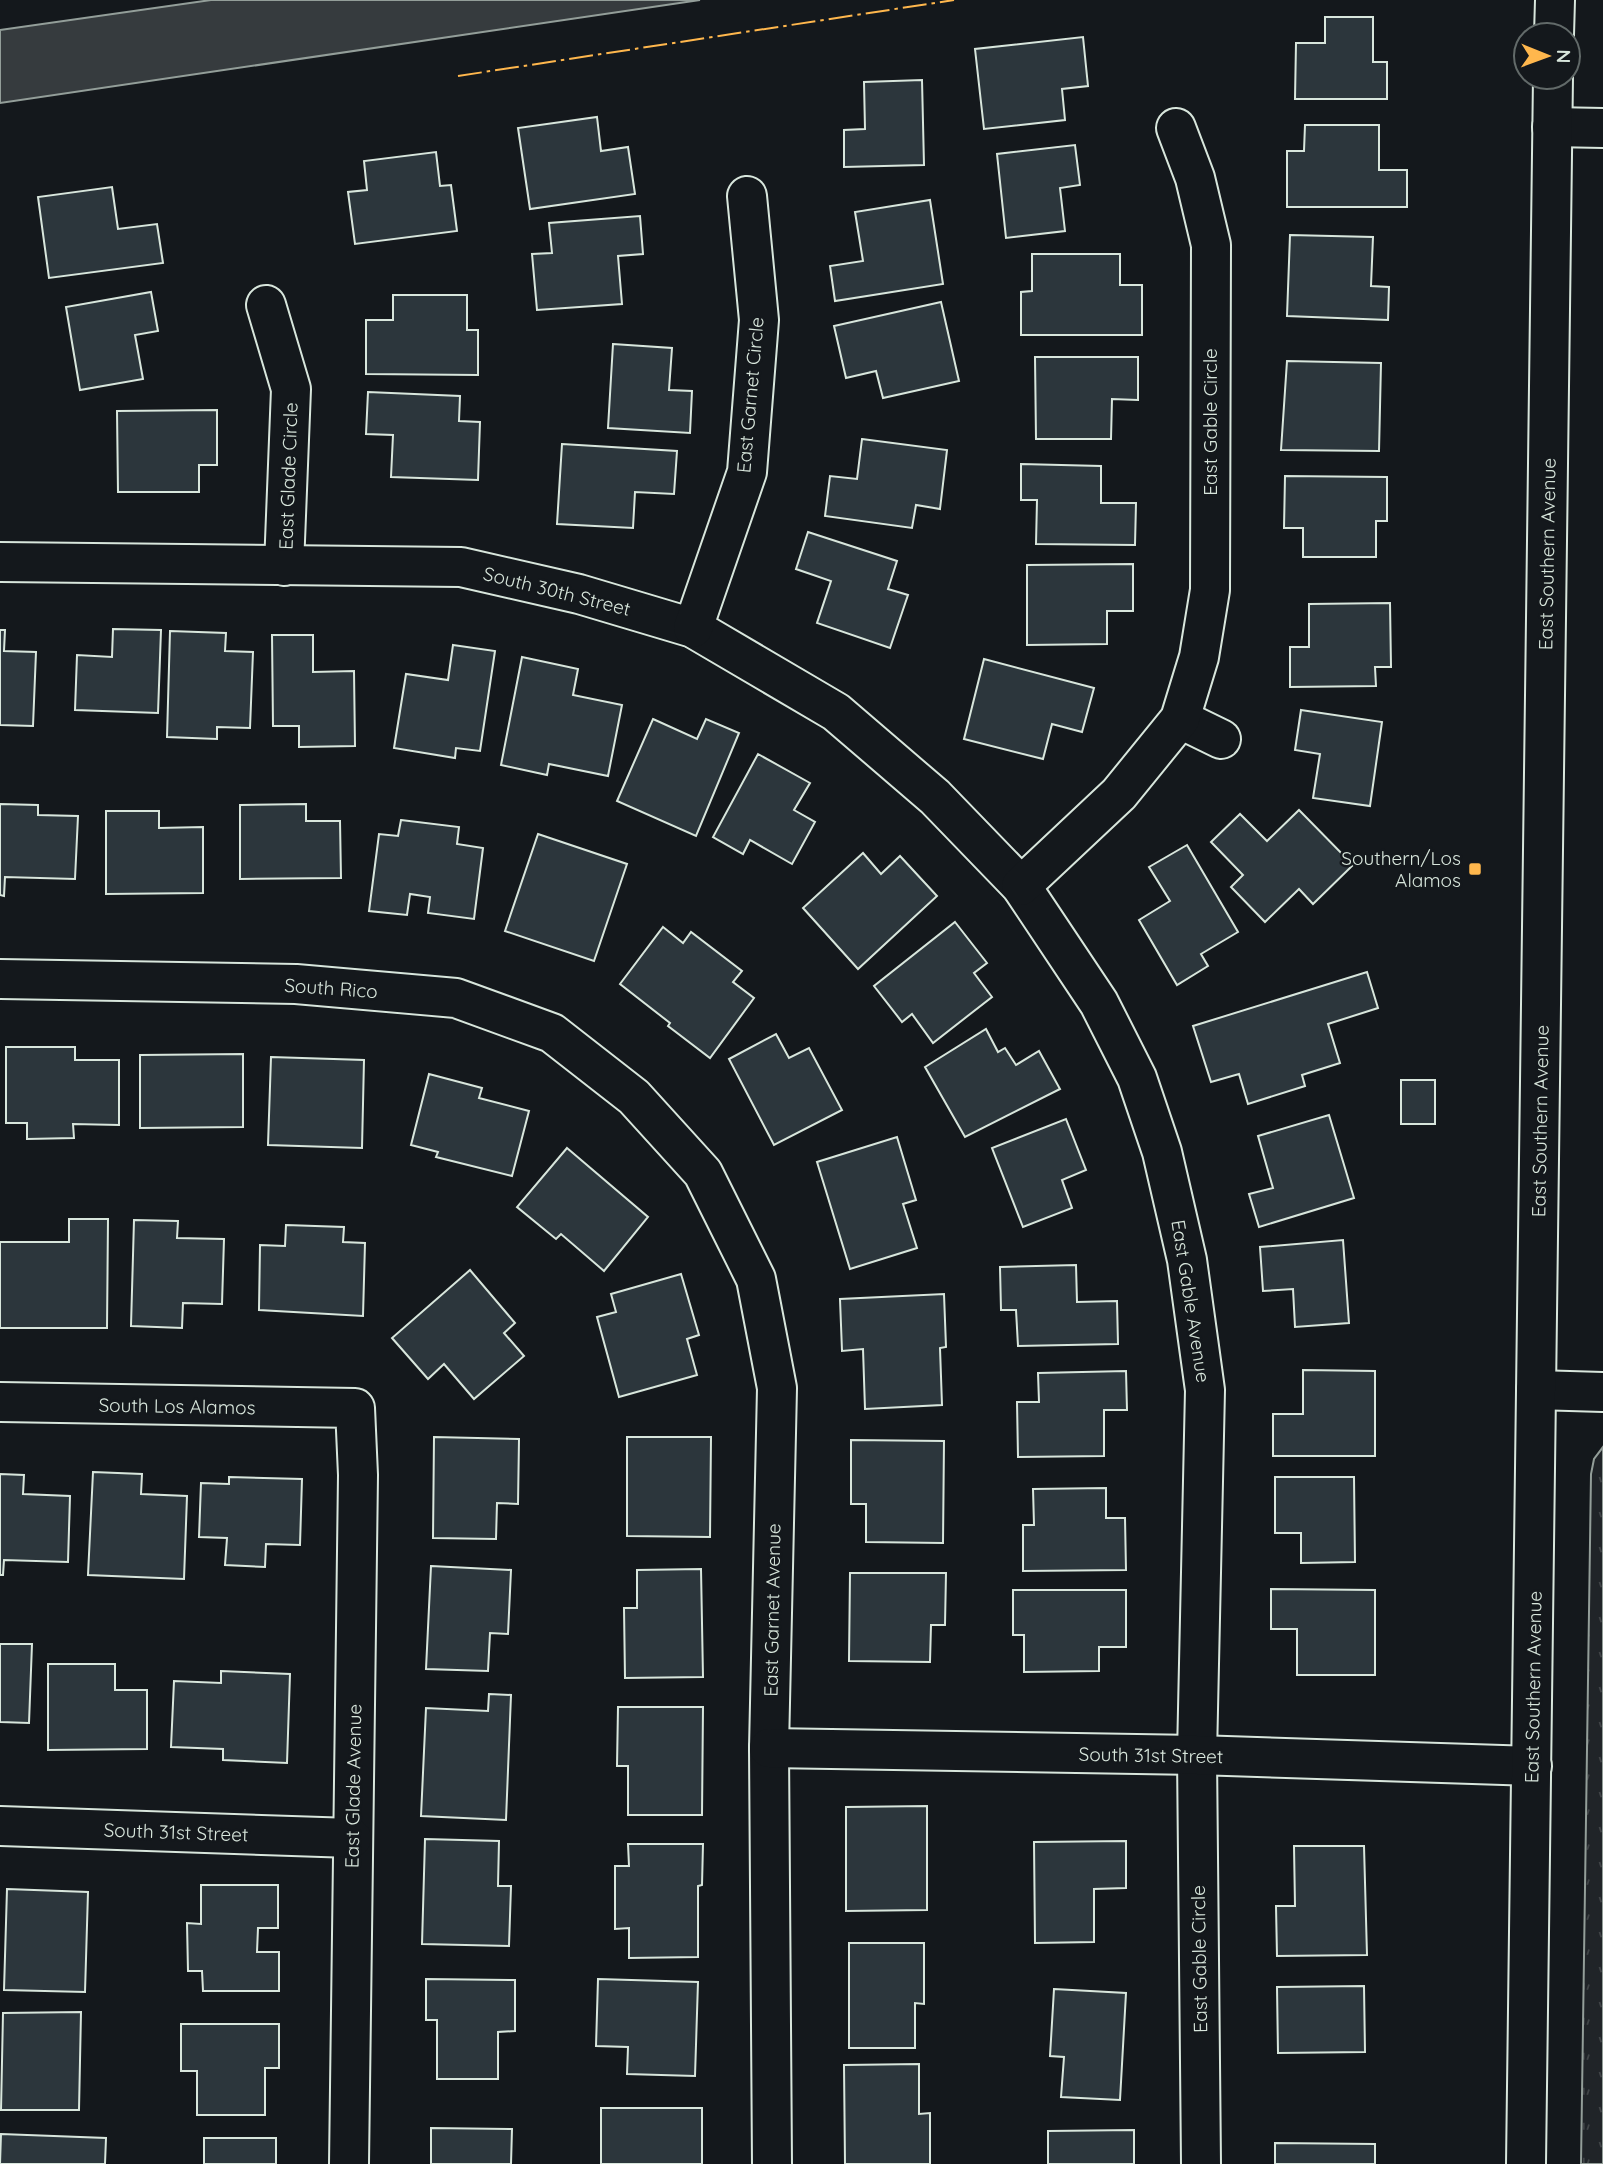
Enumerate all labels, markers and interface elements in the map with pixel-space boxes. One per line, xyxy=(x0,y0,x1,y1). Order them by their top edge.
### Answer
north arrow xyxy=(1512,21,1582,91)
text: N xyxy=(1552,49,1576,63)
street label: East Garnet Circle xyxy=(731,316,769,474)
street label: East Gable Circle xyxy=(1198,348,1222,496)
street label: East Glade Circle xyxy=(273,402,303,550)
street label: East Southern Avenue xyxy=(1533,458,1561,650)
street label: South 30th Street xyxy=(481,561,633,621)
place label: Southern/Los Alamos xyxy=(1341,846,1461,892)
marker: Southern/Los Alamos xyxy=(1467,861,1483,877)
street label: South Rico xyxy=(284,973,378,1003)
street label: East Southern Avenue xyxy=(1526,1025,1554,1217)
street label: East Gable Avenue xyxy=(1166,1218,1216,1384)
street label: South Los Alamos xyxy=(98,1393,256,1419)
street label: East Garnet Avenue xyxy=(758,1523,786,1697)
street label: East Southern Avenue xyxy=(1519,1591,1547,1783)
street label: East Glade Avenue xyxy=(340,1704,366,1868)
street label: South 31st Street xyxy=(1078,1742,1224,1768)
street label: South 31st Street xyxy=(103,1817,249,1847)
street label: East Gable Circle xyxy=(1186,1885,1212,2033)

